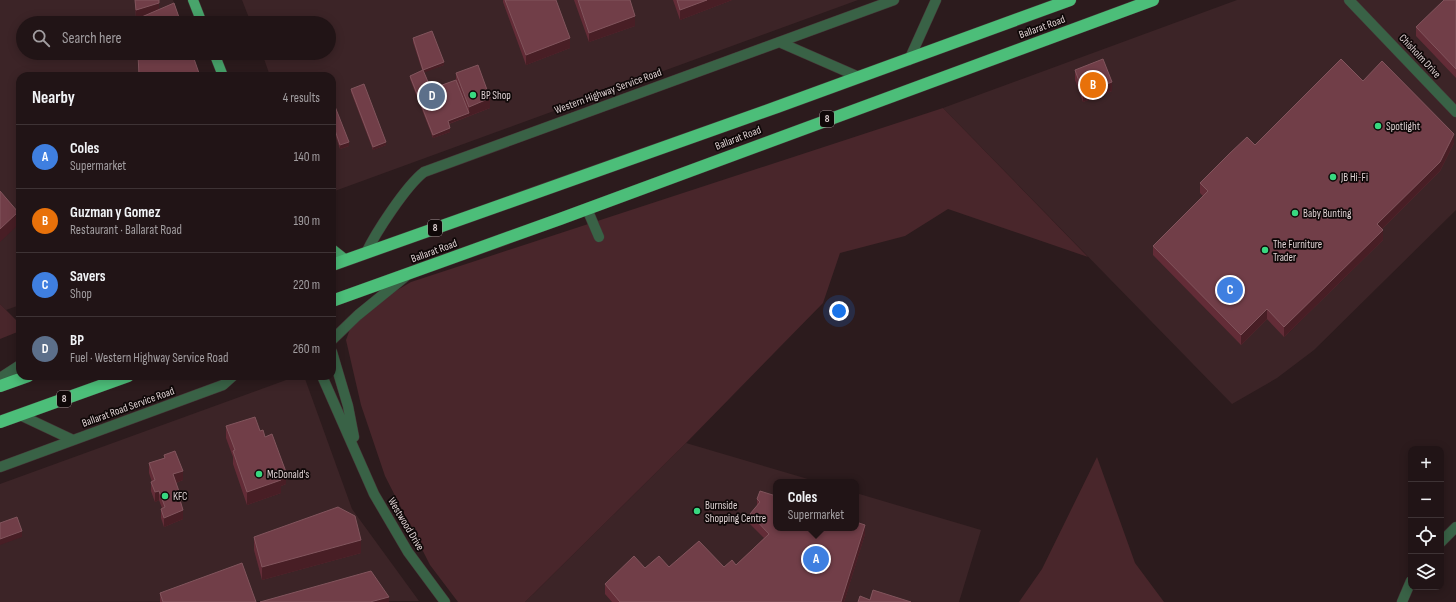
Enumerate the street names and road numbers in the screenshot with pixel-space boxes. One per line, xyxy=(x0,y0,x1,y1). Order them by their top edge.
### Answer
street label: Ballarat Road xyxy=(1017,13,1067,41)
street label: Chisholm Drive xyxy=(1396,31,1444,81)
street label: Western Highway Service Road xyxy=(553,65,664,116)
road number: 8 xyxy=(820,111,834,127)
street label: Ballarat Road xyxy=(713,123,763,153)
road number: 8 xyxy=(428,220,442,236)
street label: Ballarat Road xyxy=(409,237,459,265)
street label: Ballarat Road Service Road xyxy=(80,384,176,430)
road number: 8 xyxy=(57,391,71,407)
street label: Westwood Drive xyxy=(385,495,427,553)

